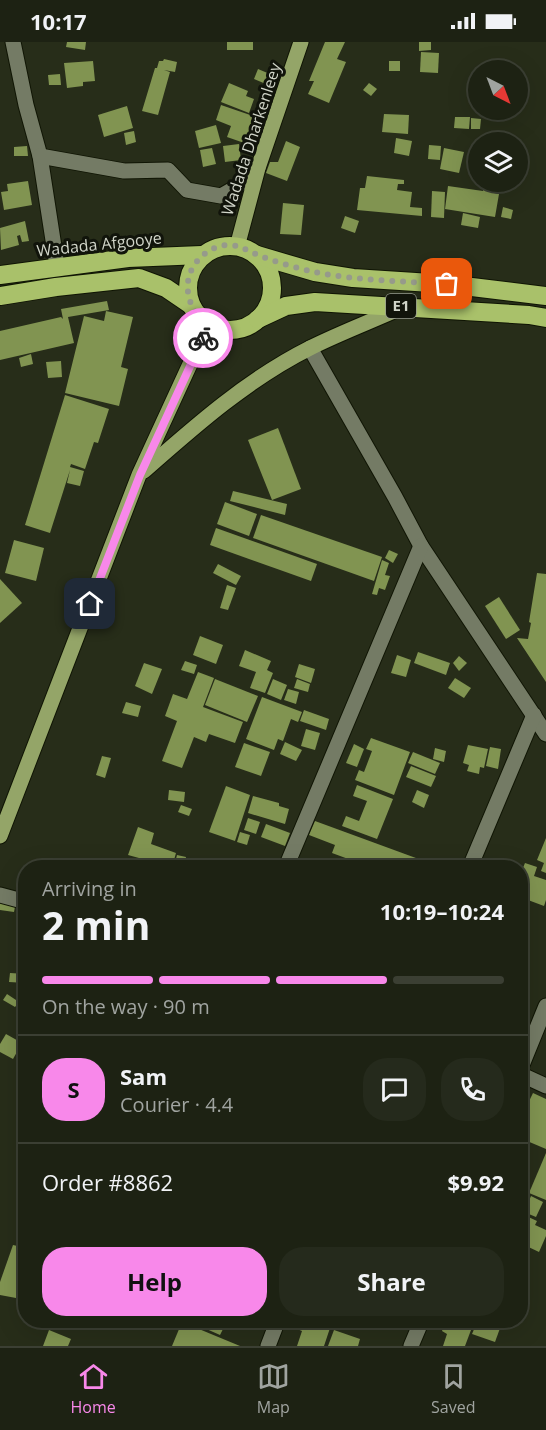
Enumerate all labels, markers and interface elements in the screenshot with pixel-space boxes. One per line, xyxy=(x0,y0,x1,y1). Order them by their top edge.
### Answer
text: 10:17 xyxy=(30,6,87,36)
street label: Wadada Dharkenleey xyxy=(216,59,286,218)
north arrow xyxy=(468,60,528,120)
map controls xyxy=(468,60,528,192)
button: layers xyxy=(468,132,528,192)
street label: Wadada Afgooye xyxy=(35,226,163,262)
pin xyxy=(421,258,472,309)
icon: bag xyxy=(430,267,463,300)
road number: E1 xyxy=(386,294,416,318)
courier xyxy=(173,308,233,368)
icon: bike xyxy=(187,322,220,355)
pin xyxy=(64,578,115,629)
icon: home xyxy=(73,587,106,620)
text: Arriving in xyxy=(42,875,137,902)
text: 10:19–10:24 xyxy=(380,896,504,926)
text: 2 min xyxy=(42,898,150,951)
text: On the way · 90 m xyxy=(42,993,210,1020)
button: chat xyxy=(363,1058,426,1121)
button: phone xyxy=(441,1058,504,1121)
text: Sam xyxy=(120,1061,167,1091)
text: S xyxy=(67,1074,80,1104)
text: Courier · 4.4 xyxy=(120,1091,233,1118)
text: Order #8862 xyxy=(42,1167,173,1197)
text: $9.92 xyxy=(447,1167,504,1197)
button: Help xyxy=(42,1247,267,1316)
button: Share xyxy=(279,1247,504,1316)
tab: Home xyxy=(71,1360,116,1418)
tab: Map xyxy=(257,1360,290,1418)
tab: Saved xyxy=(431,1360,475,1418)

